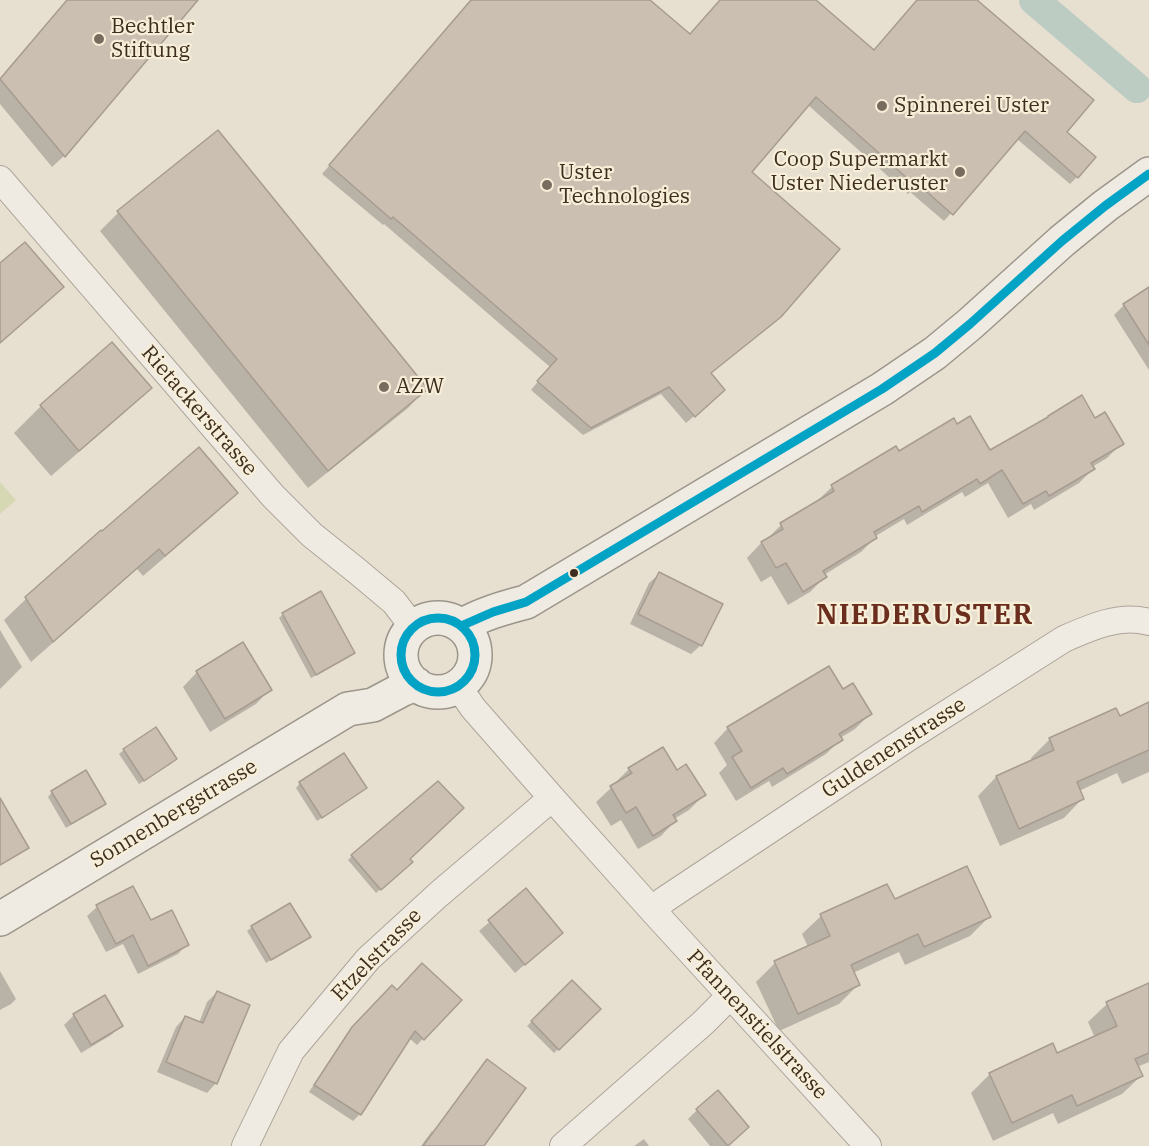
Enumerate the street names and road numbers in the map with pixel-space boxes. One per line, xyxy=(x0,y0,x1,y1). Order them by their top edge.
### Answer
street label: Rietackerstrasse xyxy=(136,341,262,481)
street label: Guldenenstrasse xyxy=(817,692,971,804)
street label: Sonnenbergstrasse xyxy=(86,754,262,874)
street label: Etzelstrasse xyxy=(327,904,427,1006)
street label: Pfannenstielstrasse xyxy=(681,945,833,1105)

